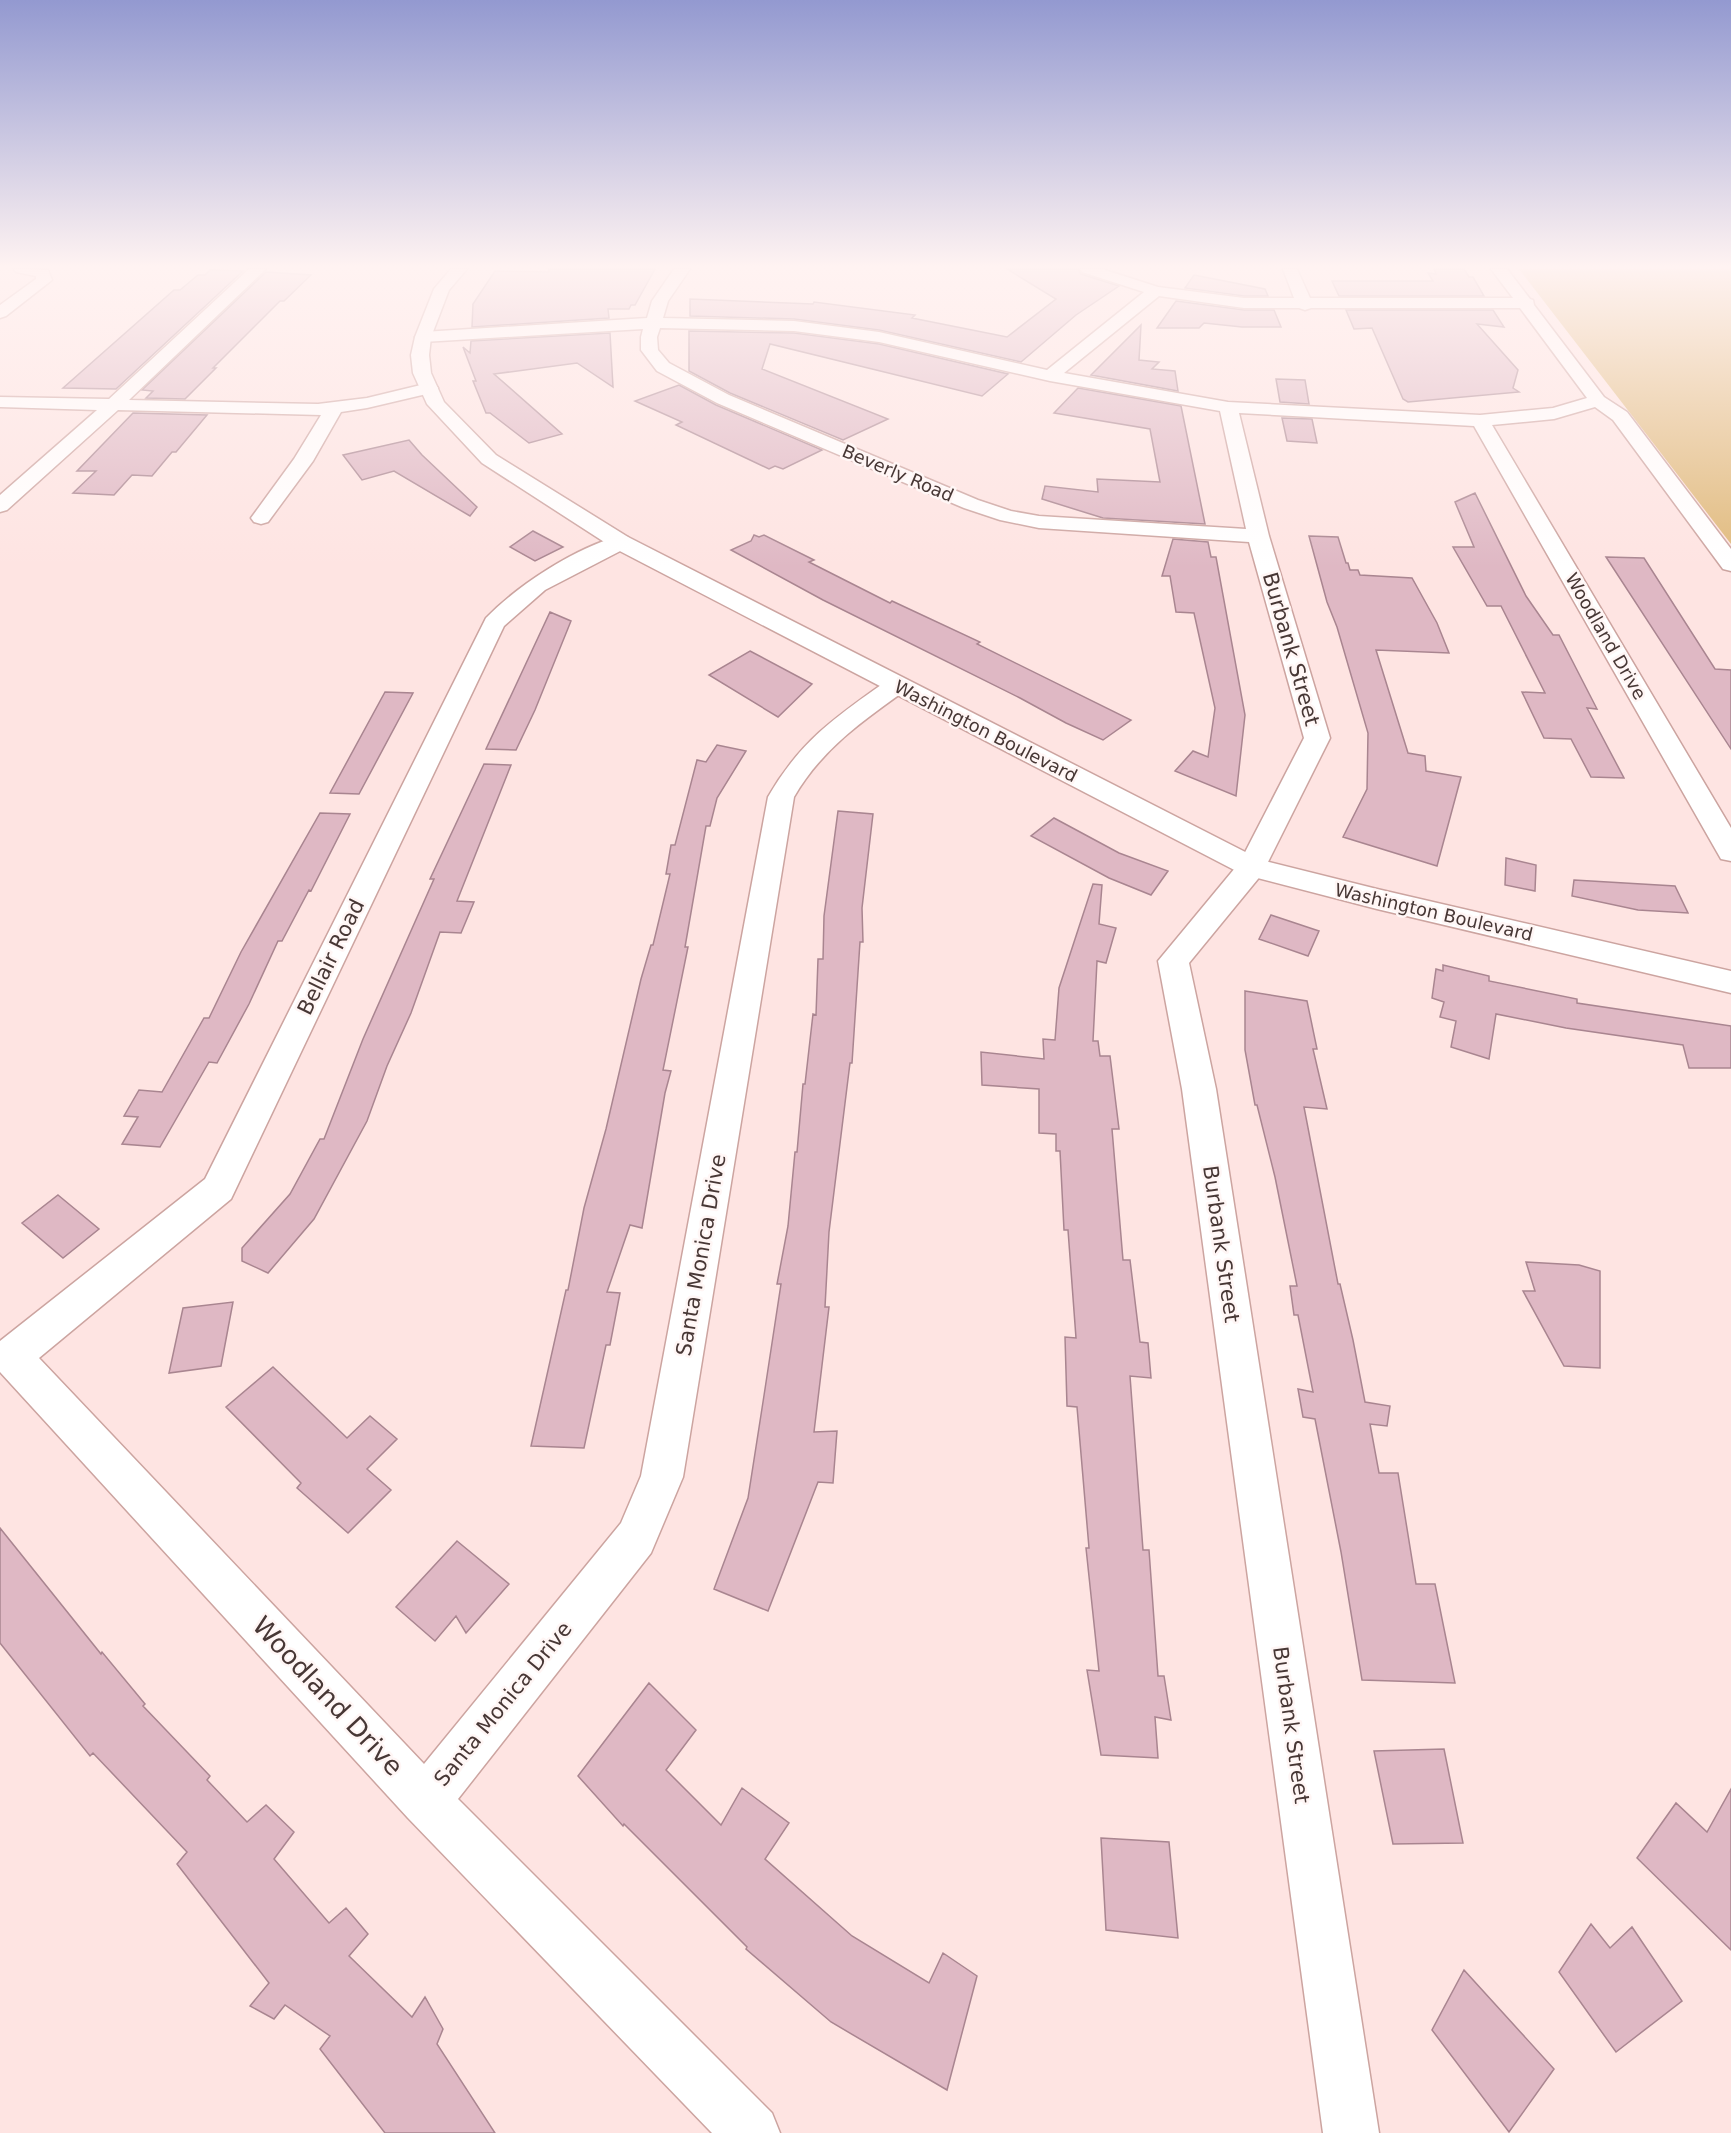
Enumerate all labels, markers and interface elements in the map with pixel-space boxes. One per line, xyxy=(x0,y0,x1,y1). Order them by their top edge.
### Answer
street label: Beverly Road xyxy=(839,440,957,506)
street label: Woodland Drive xyxy=(1561,569,1651,703)
street label: Burbank Street xyxy=(1258,570,1324,728)
street label: Washington Boulevard xyxy=(891,676,1081,786)
street label: Washington Boulevard xyxy=(1333,879,1535,945)
street label: Bellair Road xyxy=(293,895,369,1019)
street label: Santa Monica Drive xyxy=(671,1152,731,1358)
street label: Burbank Street xyxy=(1198,1164,1244,1324)
street label: Woodland Drive xyxy=(247,1610,409,1782)
street label: Santa Monica Drive xyxy=(429,1617,577,1791)
street label: Burbank Street xyxy=(1268,1645,1314,1805)

